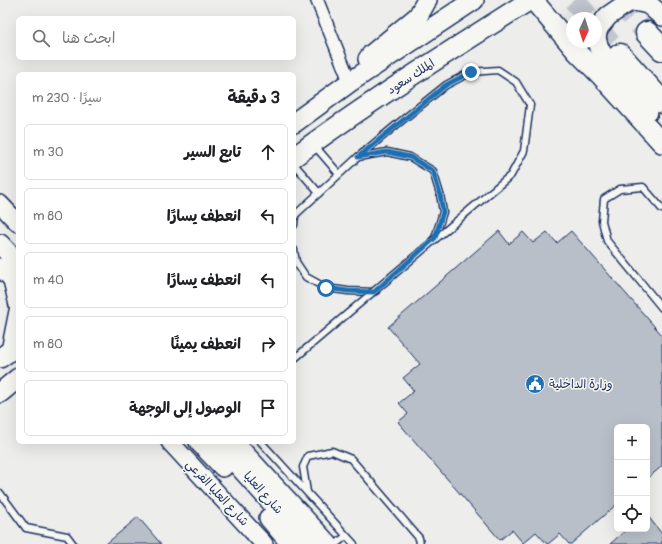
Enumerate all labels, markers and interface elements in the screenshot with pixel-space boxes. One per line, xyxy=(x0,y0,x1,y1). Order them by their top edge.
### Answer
north arrow xyxy=(566,12,602,48)
search box xyxy=(16,16,296,60)
icon: search xyxy=(30,27,52,49)
text: ابحث هنا xyxy=(62,29,115,48)
street label: الملك سعود xyxy=(384,56,438,98)
route end xyxy=(462,63,480,81)
text: 3 دقيقة xyxy=(228,87,280,108)
text: سيرًا · 230 m xyxy=(32,90,102,106)
icon: ahead xyxy=(257,141,279,163)
text: تابع السير xyxy=(184,143,241,162)
text: 30 m xyxy=(33,144,64,160)
icon: left xyxy=(257,205,279,227)
text: انعطف يسارًا xyxy=(167,207,241,226)
text: 80 m xyxy=(33,208,63,224)
icon: left xyxy=(257,269,279,291)
text: انعطف يسارًا xyxy=(167,271,241,290)
text: 40 m xyxy=(33,272,64,288)
route start xyxy=(317,279,335,297)
icon: right xyxy=(257,333,279,355)
text: انعطف يمينًا xyxy=(171,335,241,354)
text: 80 m xyxy=(33,336,63,352)
public building icon: وزارة الداخلية xyxy=(524,373,546,395)
place label: وزارة الداخلية xyxy=(549,377,613,392)
icon: arrive xyxy=(257,397,279,419)
text: الوصول إلى الوجهة xyxy=(129,399,241,418)
map controls xyxy=(614,424,650,532)
button: + xyxy=(614,424,650,460)
street label: شارع العليا الفرعي xyxy=(180,457,252,531)
button: − xyxy=(614,460,650,496)
street label: شارع العليا xyxy=(239,469,286,518)
button: locate xyxy=(614,496,650,532)

